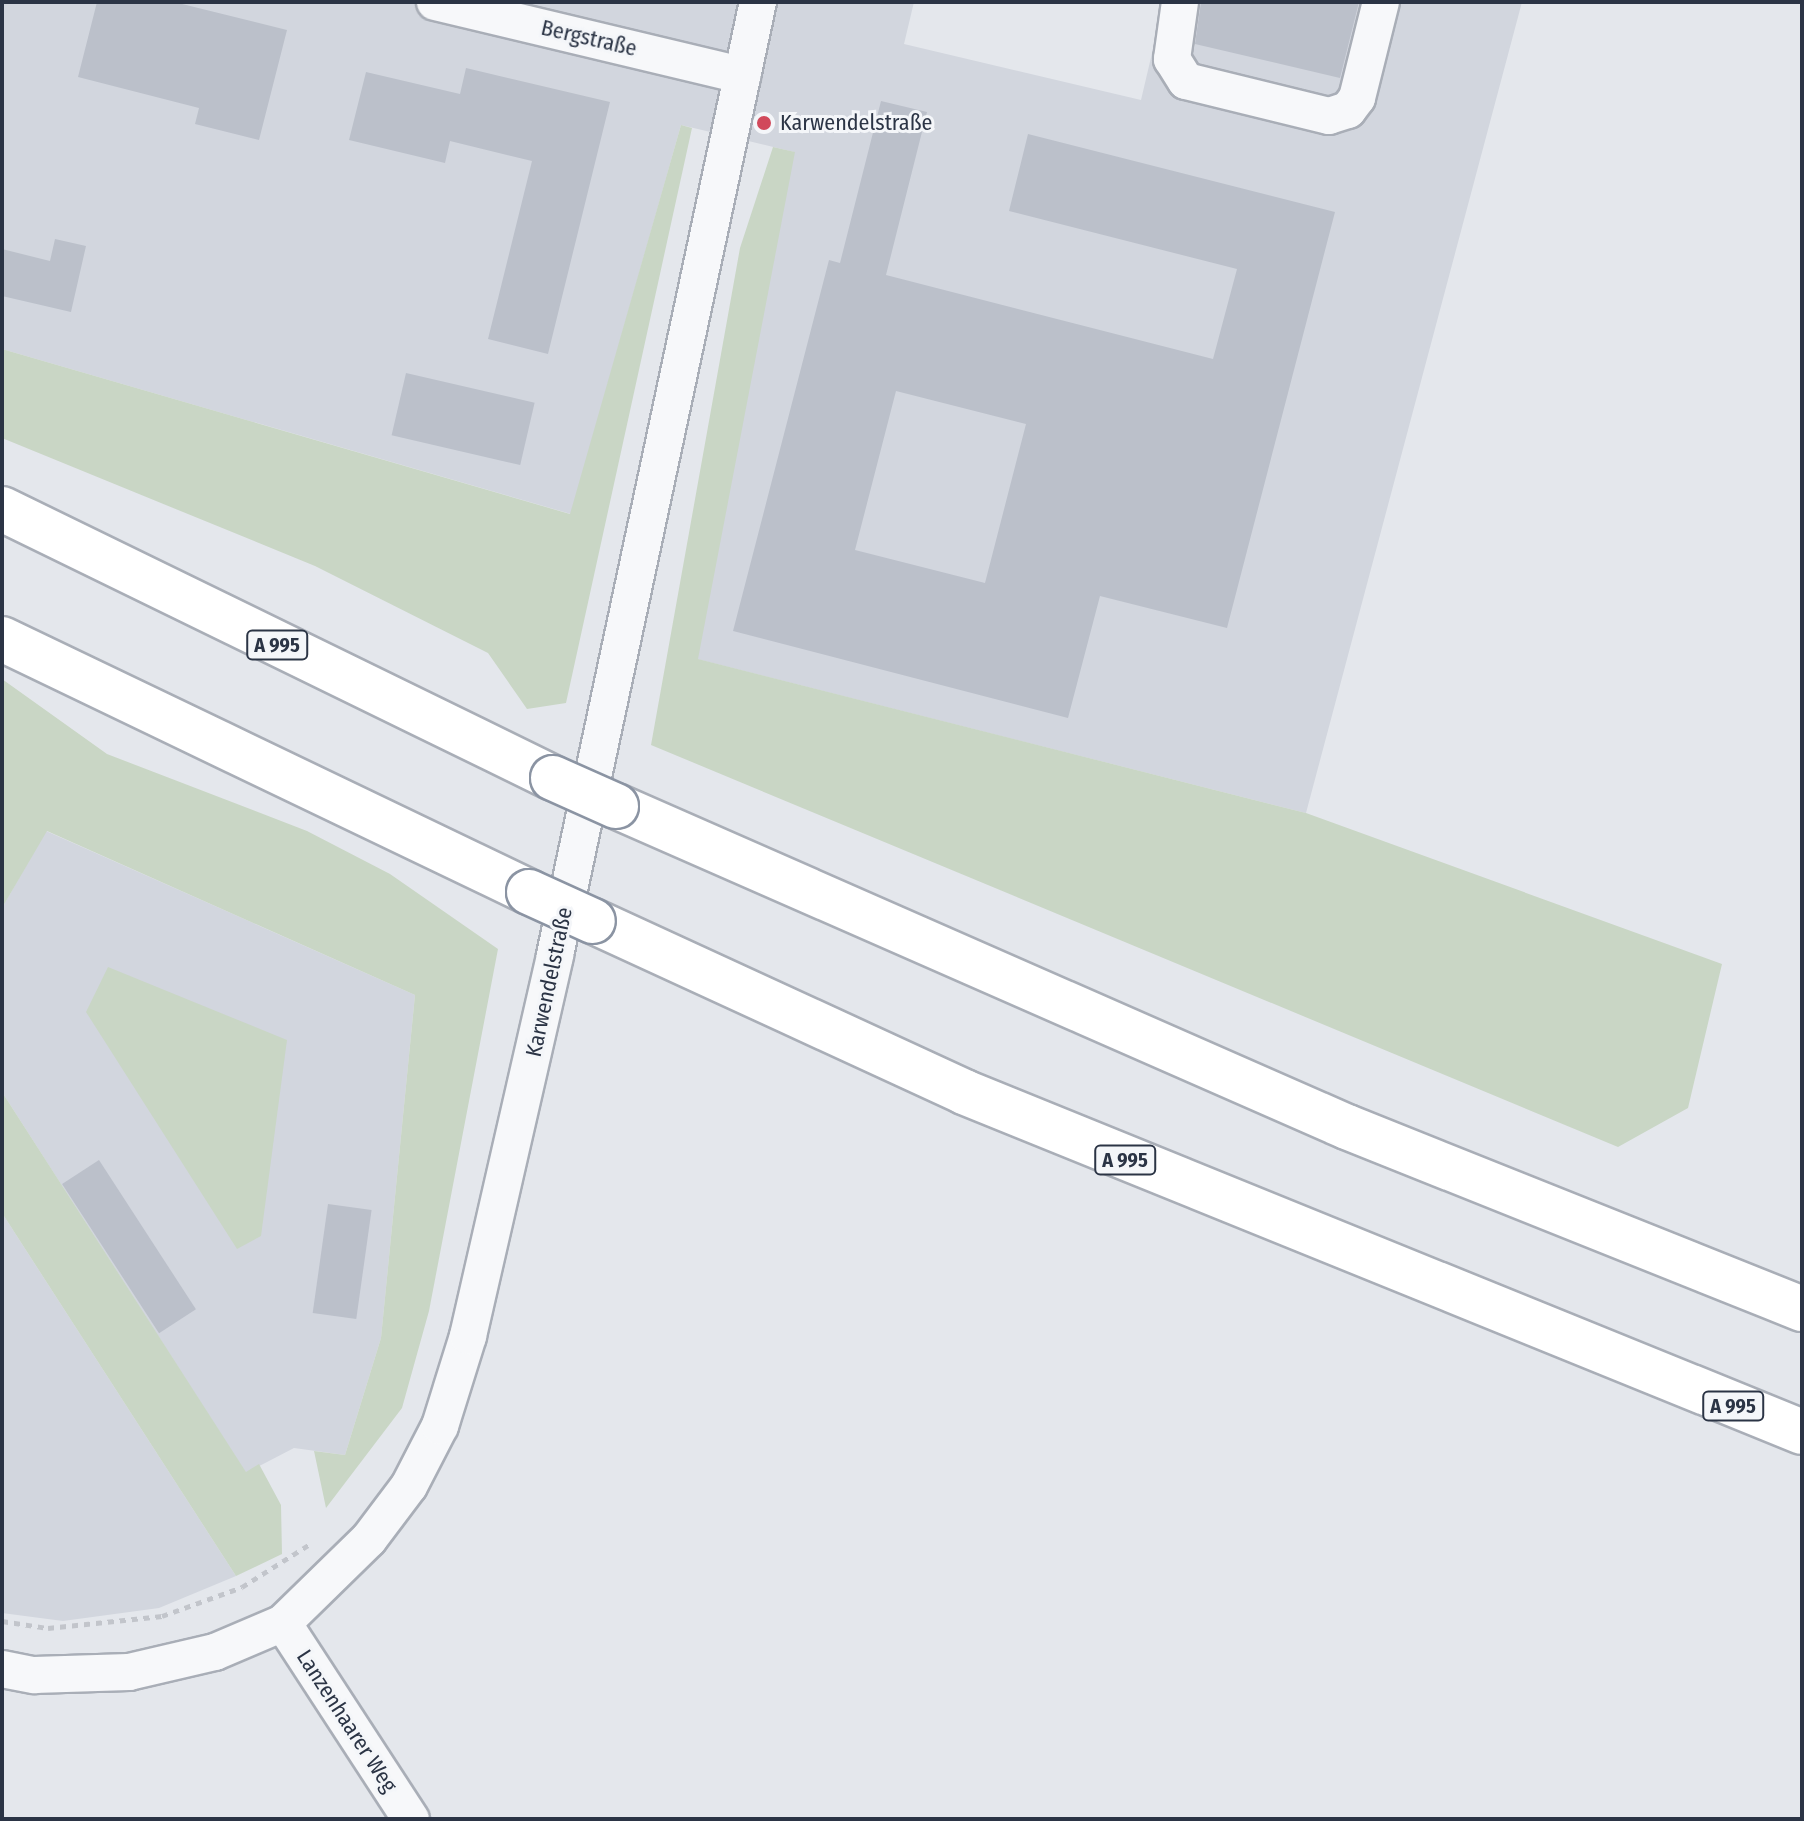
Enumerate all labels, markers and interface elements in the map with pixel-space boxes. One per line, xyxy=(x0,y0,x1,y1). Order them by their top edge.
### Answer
street label: Bergstraße xyxy=(539,14,639,62)
place label: Karwendelstraße xyxy=(780,110,932,136)
marker: Karwendelstraße xyxy=(755,114,773,132)
road number: A 995 xyxy=(245,629,309,661)
street label: Karwendelstraße xyxy=(520,905,578,1059)
road number: A 995 xyxy=(1093,1144,1157,1176)
road number: A 995 xyxy=(1701,1390,1765,1422)
street label: Lanzenhaarer Weg xyxy=(291,1645,403,1797)

